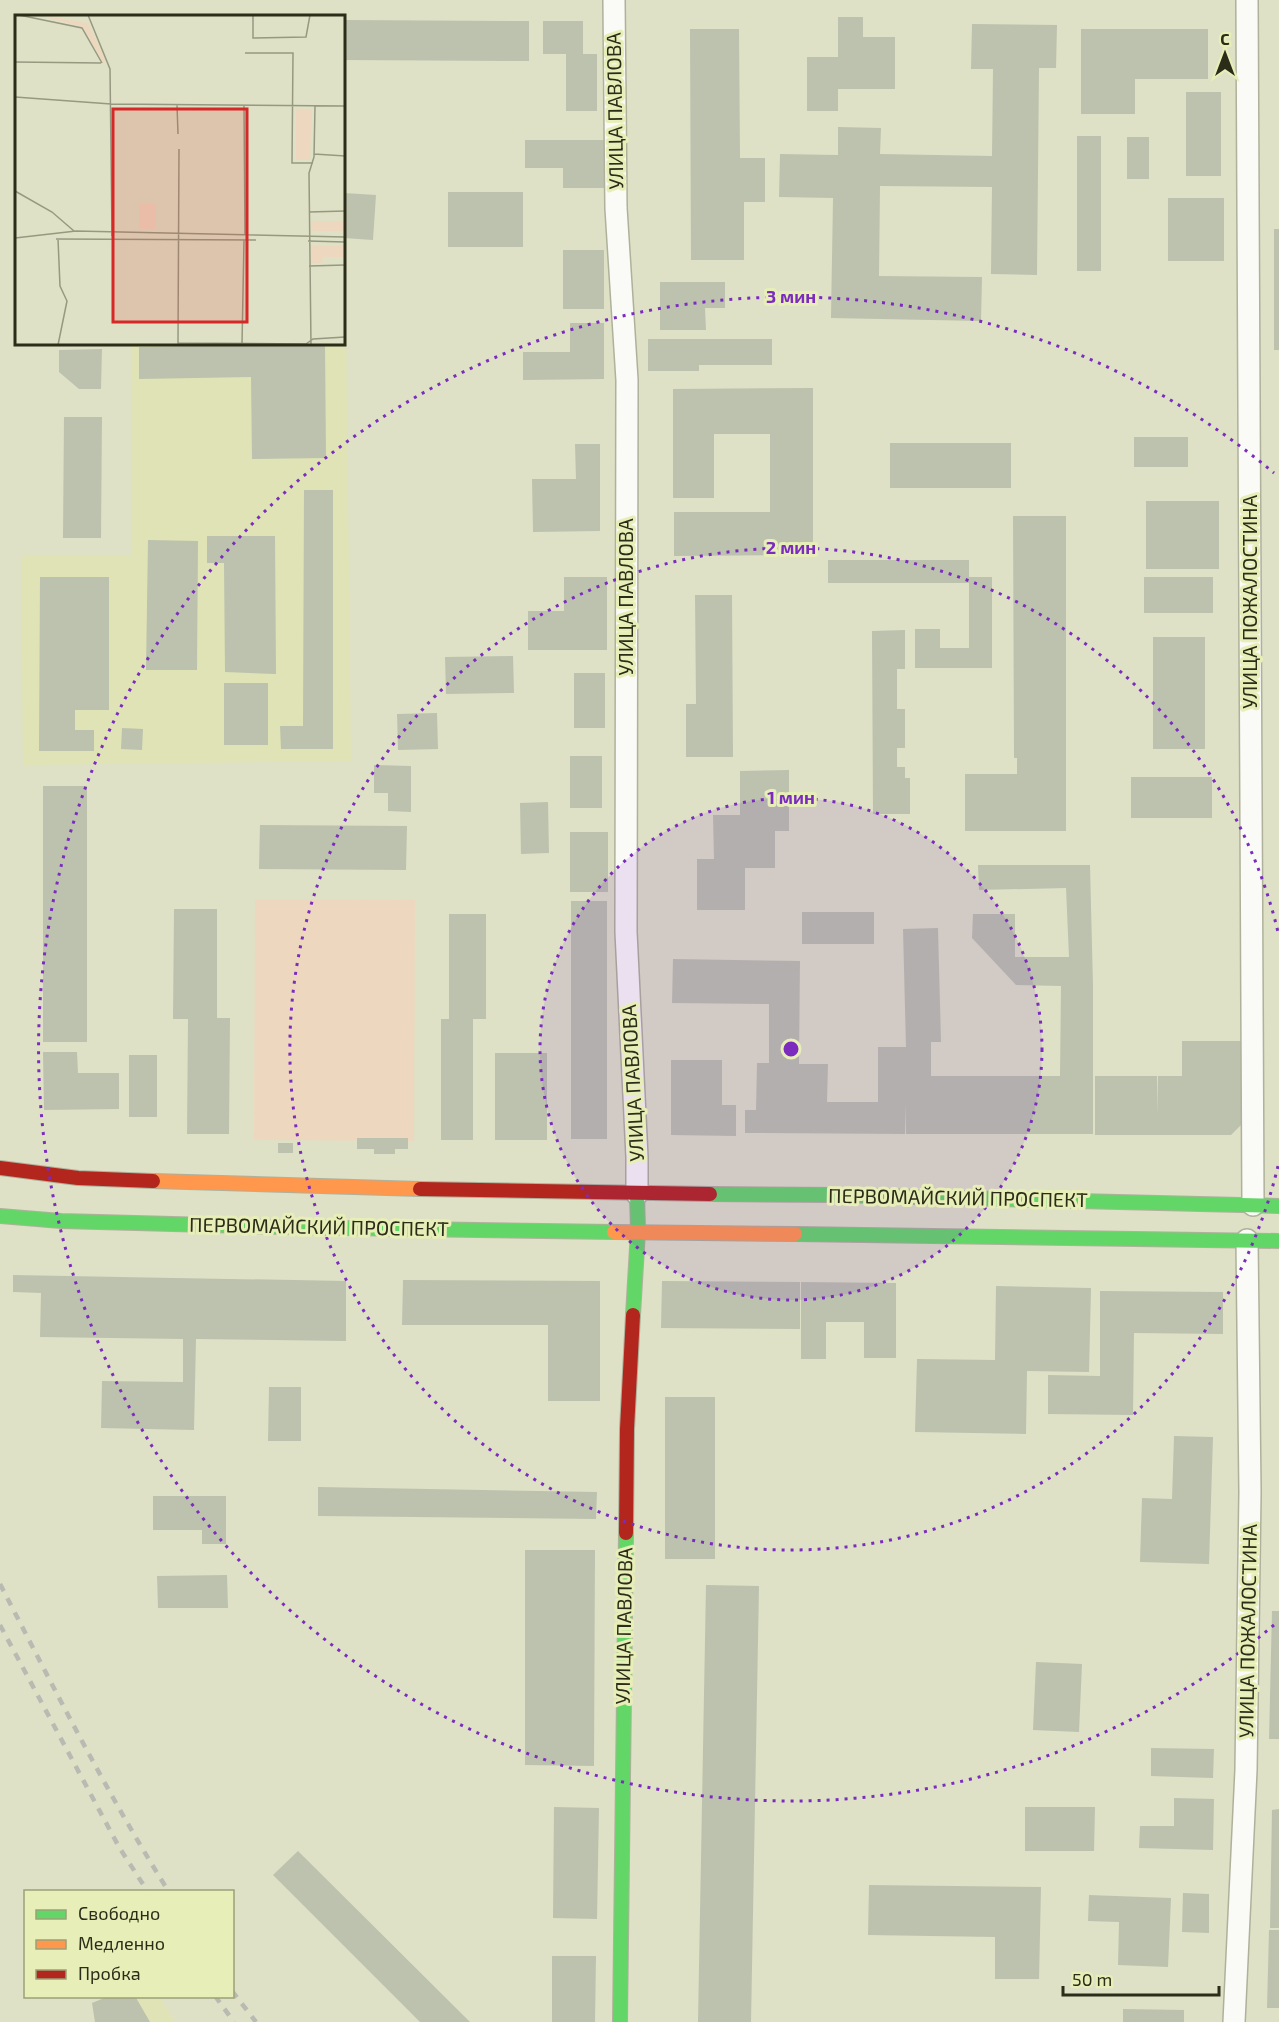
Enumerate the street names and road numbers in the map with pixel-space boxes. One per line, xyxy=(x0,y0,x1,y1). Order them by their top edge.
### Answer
street label: УЛИЦА ПАВЛОВА xyxy=(601,32,627,190)
street label: УЛИЦА ПОЖАЛОСТИНА xyxy=(1237,494,1261,709)
street label: УЛИЦА ПАВЛОВА xyxy=(613,518,637,676)
street label: УЛИЦА ПАВЛОВА xyxy=(616,1003,648,1162)
street label: ПЕРВОМАЙСКИЙ ПРОСПЕКТ xyxy=(828,1183,1088,1211)
street label: ПЕРВОМАЙСКИЙ ПРОСПЕКТ xyxy=(189,1212,449,1240)
street label: УЛИЦА ПОЖАЛОСТИНА xyxy=(1233,1523,1261,1738)
street label: УЛИЦА ПАВЛОВА xyxy=(610,1547,636,1705)

